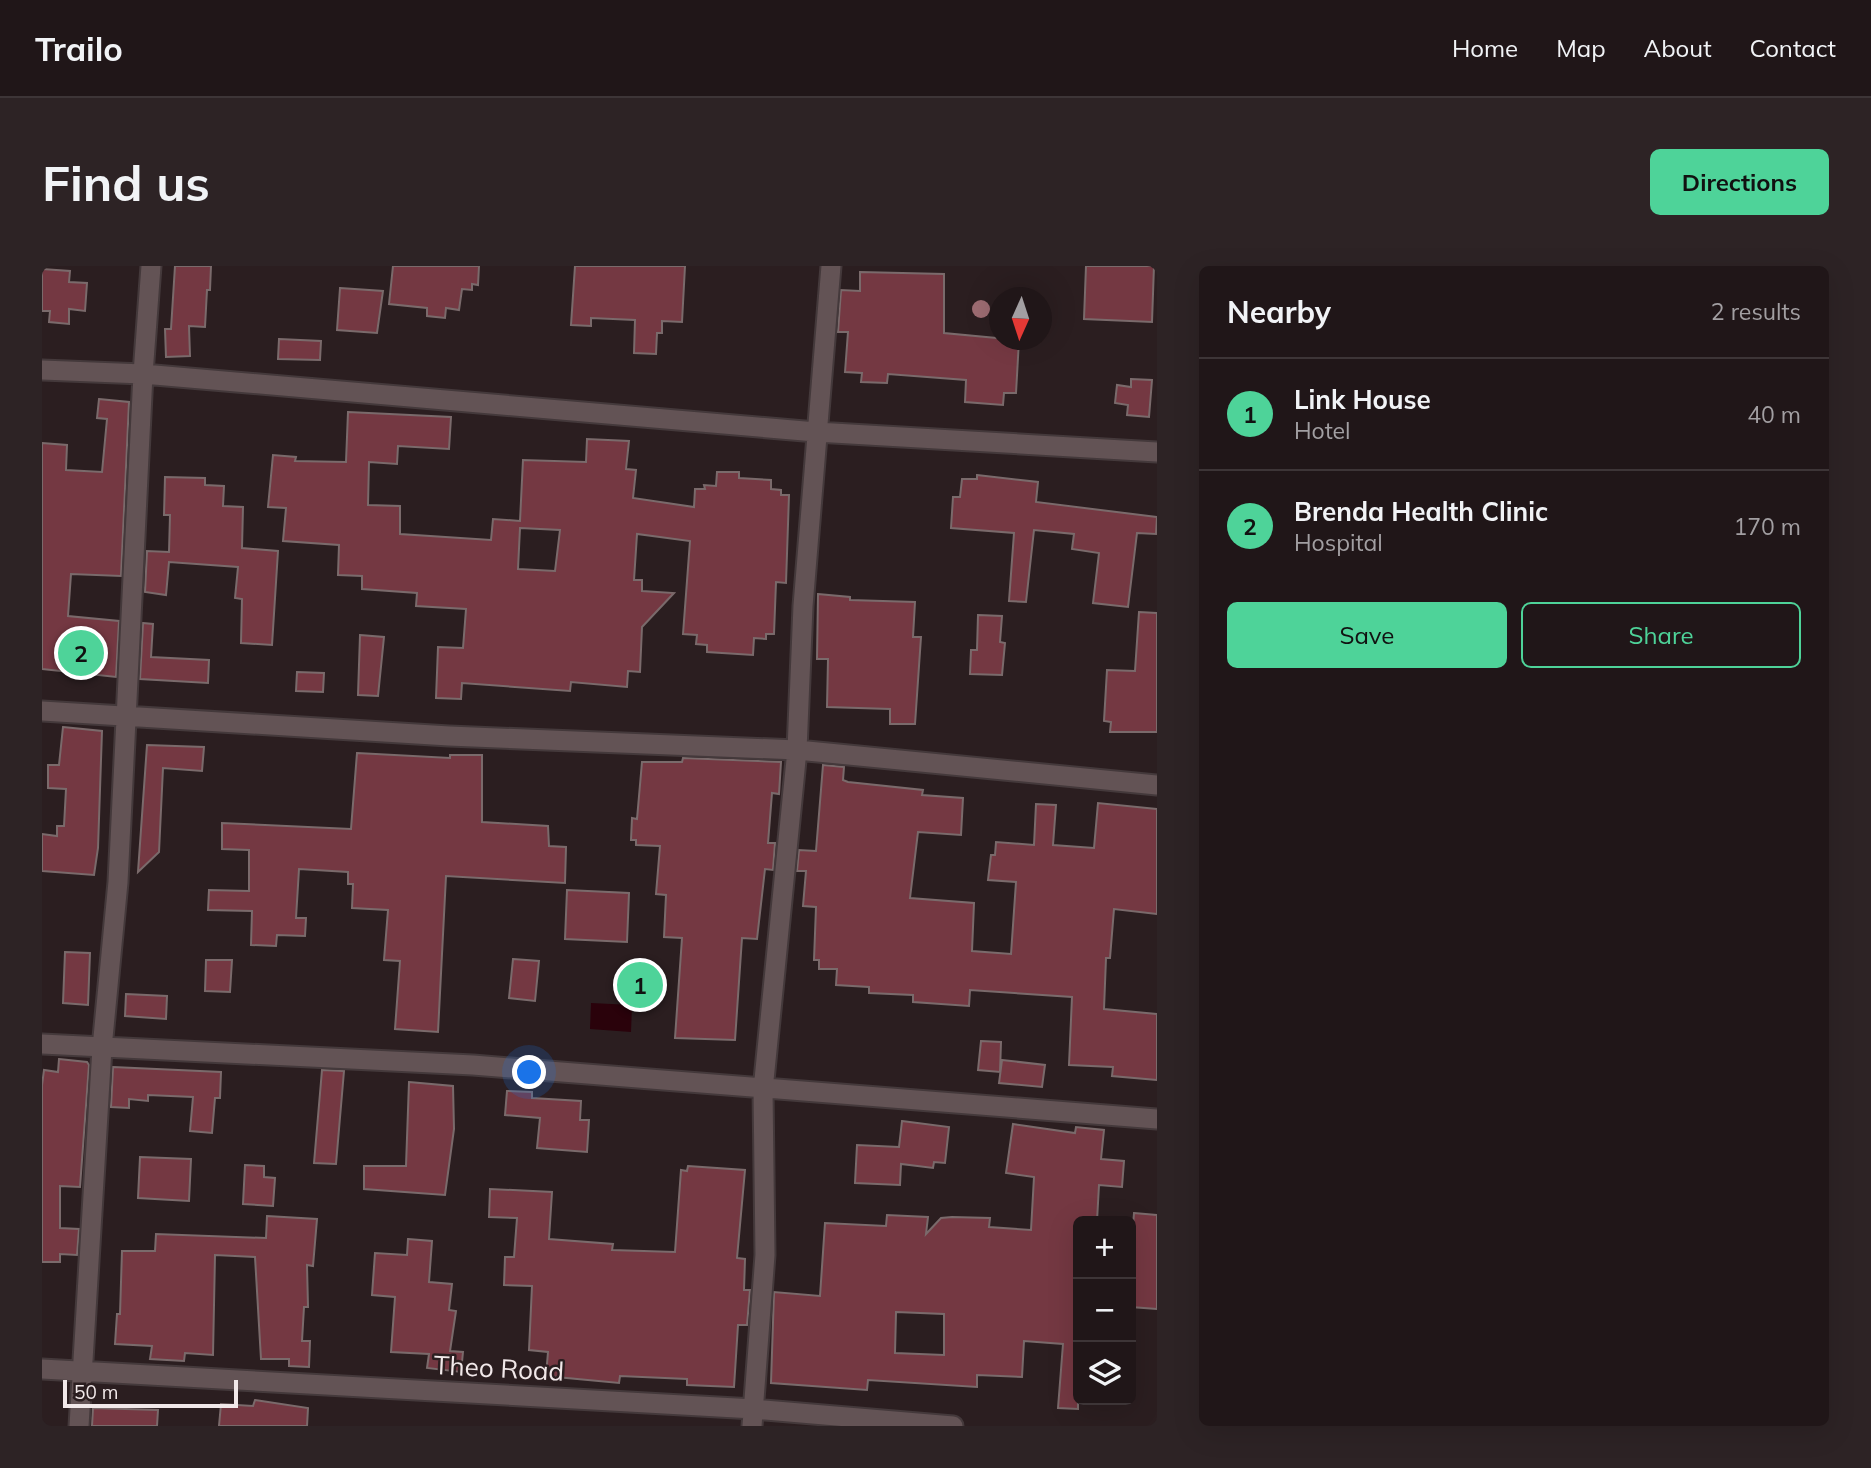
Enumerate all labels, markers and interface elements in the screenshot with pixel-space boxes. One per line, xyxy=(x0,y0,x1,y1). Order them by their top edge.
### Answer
text: Trailo xyxy=(35,28,123,69)
text: Home xyxy=(1452,33,1518,63)
text: Map xyxy=(1556,33,1606,63)
text: About xyxy=(1644,33,1712,63)
text: Contact xyxy=(1750,33,1836,63)
button: Directions xyxy=(1650,149,1829,215)
text: Find us xyxy=(42,152,210,213)
north arrow xyxy=(989,287,1052,350)
text: Nearby xyxy=(1227,293,1331,331)
text: 2 results xyxy=(1711,297,1801,326)
text: Link House xyxy=(1294,383,1431,416)
text: 1 xyxy=(1243,400,1257,429)
text: 40 m xyxy=(1747,400,1801,429)
text: Hotel xyxy=(1294,416,1351,445)
text: Brenda Health Clinic xyxy=(1294,495,1548,528)
text: 2 xyxy=(1243,512,1257,541)
text: 170 m xyxy=(1733,512,1801,541)
text: Hospital xyxy=(1294,528,1383,557)
button: Save xyxy=(1227,602,1507,668)
button: Share xyxy=(1521,602,1801,668)
pin: 2 xyxy=(58,627,104,679)
pin: 1 xyxy=(617,959,663,1011)
your location xyxy=(512,1055,546,1089)
map controls xyxy=(1073,1216,1136,1405)
button: + xyxy=(1073,1216,1136,1279)
button: − xyxy=(1073,1279,1136,1342)
button: layers xyxy=(1073,1342,1136,1405)
street label: Theo Road xyxy=(433,1348,565,1388)
scale bar xyxy=(63,1377,238,1409)
text: 50 m xyxy=(74,1380,118,1404)

